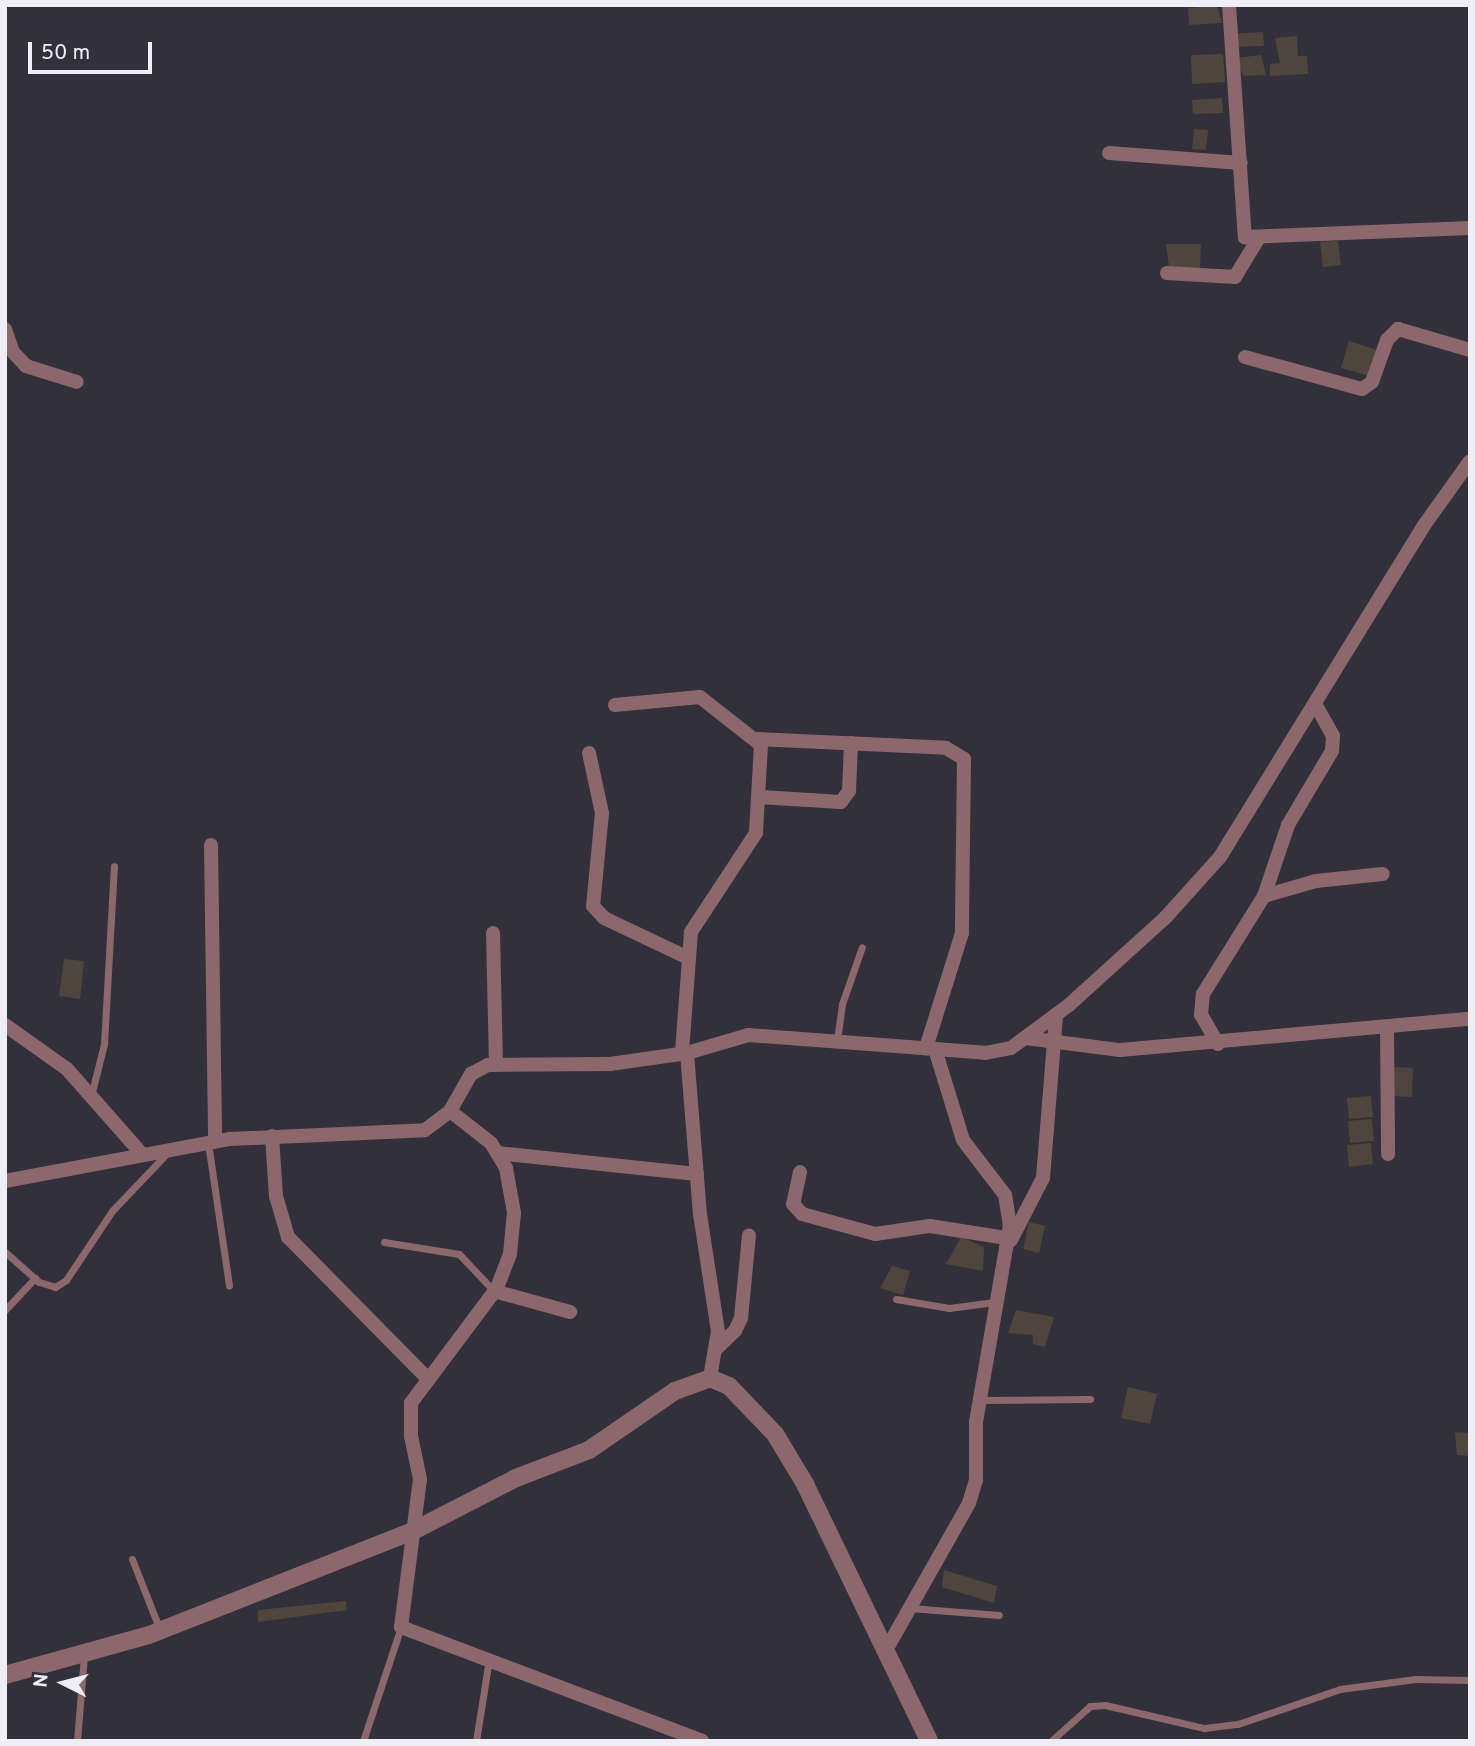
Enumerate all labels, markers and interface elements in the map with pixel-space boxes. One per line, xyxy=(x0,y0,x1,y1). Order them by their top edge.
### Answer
scale bar xyxy=(32,28,156,72)
text: 50 m xyxy=(41,40,90,67)
north arrow xyxy=(28,1648,98,1718)
text: N xyxy=(29,1673,55,1689)

